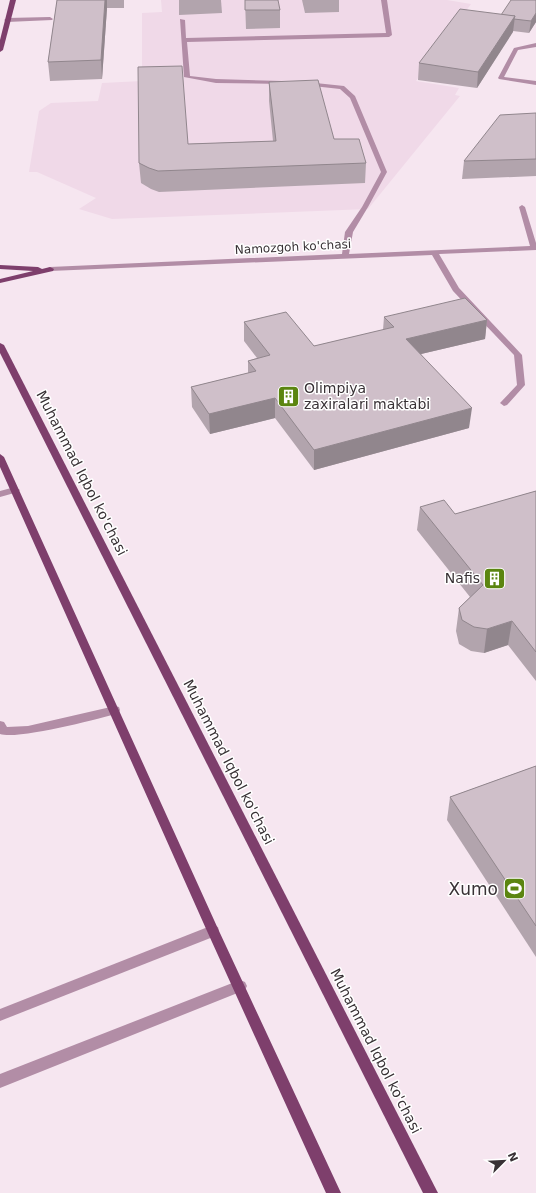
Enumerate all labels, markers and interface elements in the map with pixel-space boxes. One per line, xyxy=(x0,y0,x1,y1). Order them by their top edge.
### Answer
street label: Namozgoh ko'chasi xyxy=(235,237,351,257)
place label: Olimpiya zaxiralari maktabi xyxy=(304,380,430,412)
building icon: Olimpiya zaxiralari maktabi xyxy=(275,383,301,409)
street label: Muhammad Iqbol ko'chasi xyxy=(33,388,131,558)
building icon: Nafis xyxy=(482,565,508,591)
place label: Nafis xyxy=(445,570,480,586)
street label: Muhammad Iqbol ko'chasi xyxy=(180,677,278,847)
sports icon: Xumo xyxy=(501,876,527,902)
place label: Xumo xyxy=(449,879,498,899)
street label: Muhammad Iqbol ko'chasi xyxy=(327,966,425,1136)
north arrow xyxy=(484,1141,524,1181)
text: N xyxy=(505,1150,520,1164)

